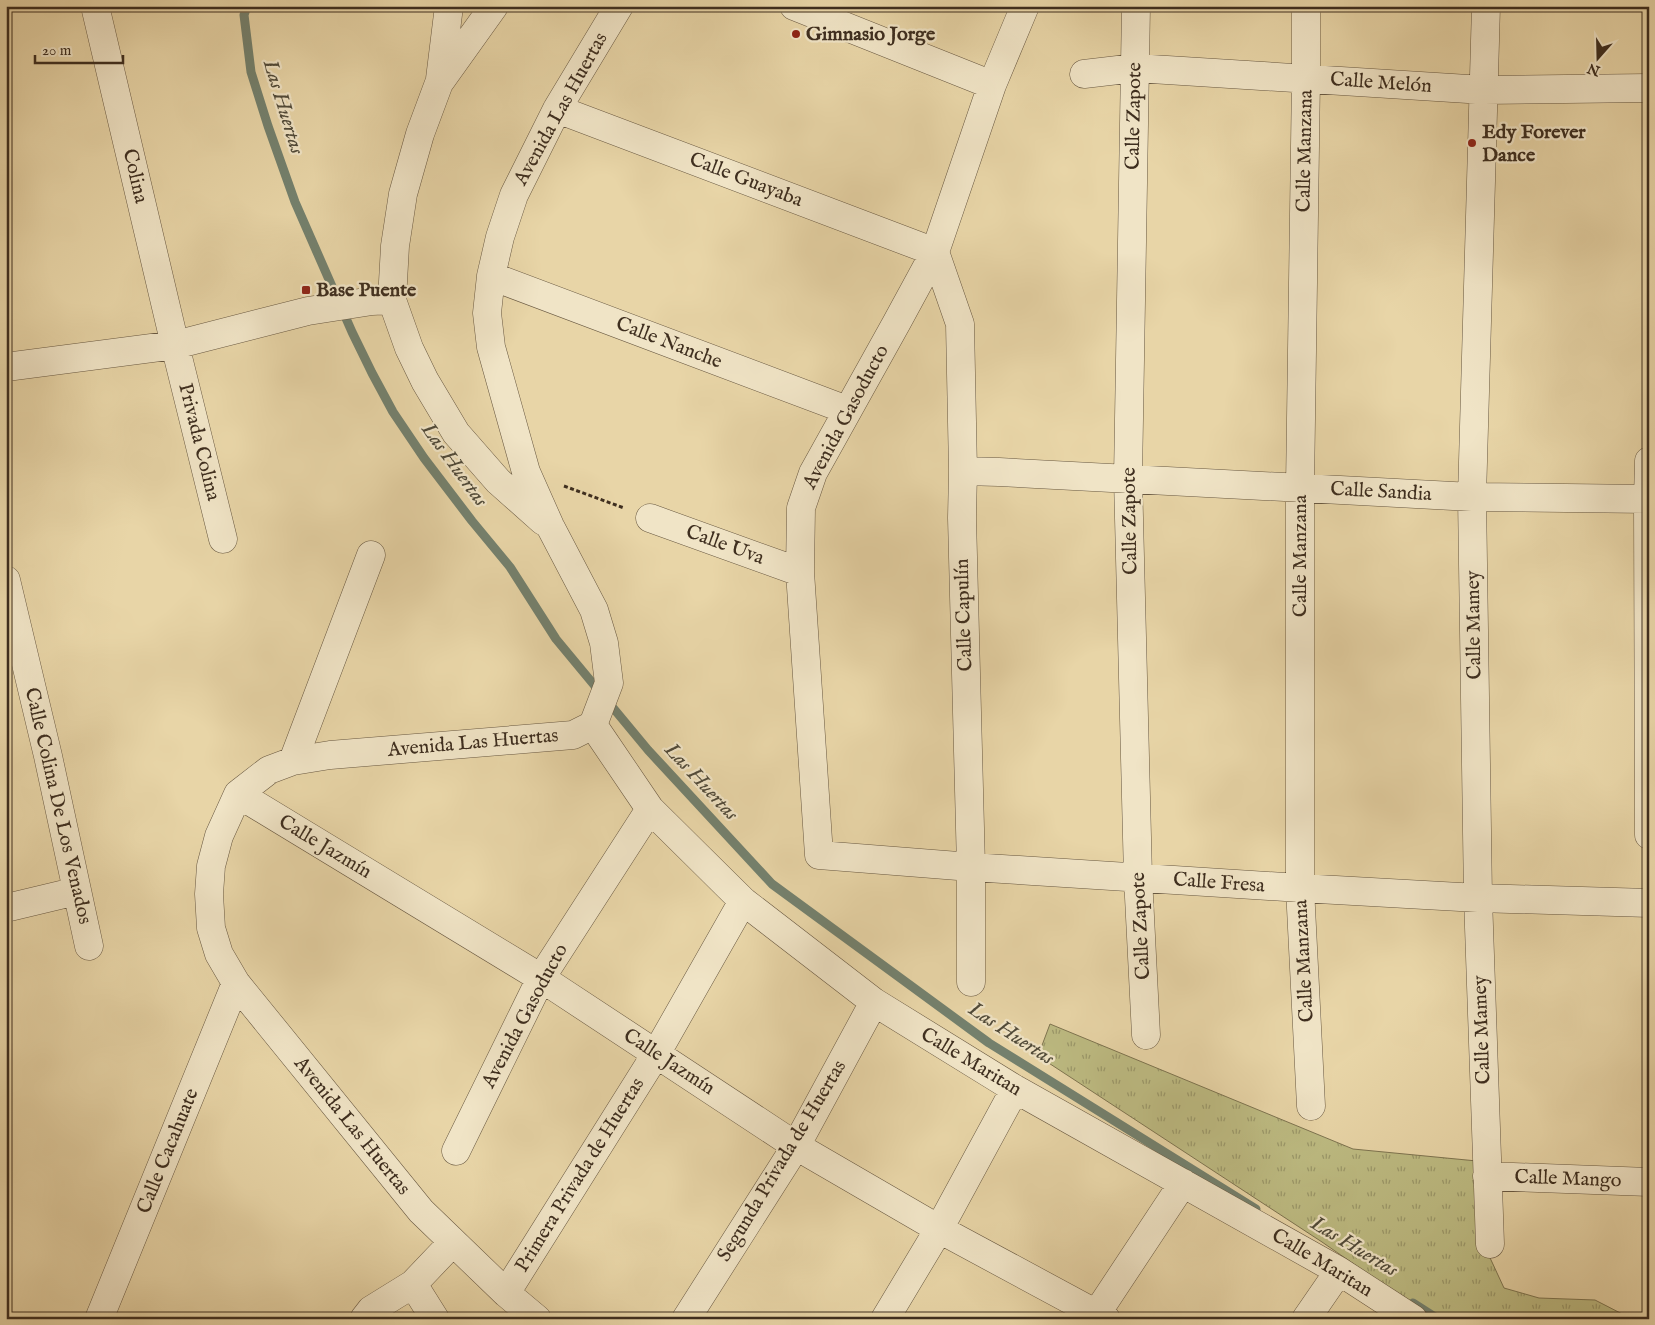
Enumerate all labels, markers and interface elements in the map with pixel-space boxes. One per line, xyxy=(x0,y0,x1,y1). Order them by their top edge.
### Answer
place label: Gimnasio Jorge xyxy=(806,22,936,47)
street label: Avenida Las Huertas xyxy=(508,28,613,191)
marker: Gimnasio Jorge xyxy=(790,28,802,40)
scale bar xyxy=(35,32,122,64)
north arrow xyxy=(1572,32,1622,82)
text: 20 m xyxy=(42,41,72,60)
water label: Las Huertas xyxy=(256,56,310,158)
text: N xyxy=(1585,59,1604,80)
street label: Calle Zapote xyxy=(1121,62,1147,170)
street label: Calle Melón xyxy=(1329,67,1433,99)
street label: Calle Manzana xyxy=(1291,89,1319,213)
place label: Edy Forever Dance xyxy=(1482,120,1586,168)
marker: Edy Forever Dance xyxy=(1466,137,1478,149)
street label: Colina xyxy=(117,146,153,206)
street label: Calle Guayaba xyxy=(686,147,807,213)
place label: Base Puente xyxy=(316,278,417,303)
marker: Base Puente xyxy=(300,284,312,296)
street label: Calle Nanche xyxy=(612,311,726,375)
street label: Avenida Gasoducto xyxy=(797,340,895,494)
street label: Privada Colina xyxy=(172,381,226,504)
water label: Las Huertas xyxy=(414,417,494,513)
street label: Calle Zapote xyxy=(1117,467,1143,575)
street label: Calle Sandia xyxy=(1330,477,1433,507)
street label: Calle Manzana xyxy=(1288,494,1313,617)
street label: Calle Uva xyxy=(682,519,768,571)
street label: Calle Capulín xyxy=(950,558,978,672)
street label: Calle Mamey xyxy=(1461,570,1487,680)
street label: Calle Colina De Los Venados xyxy=(19,685,97,927)
street label: Avenida Las Huertas xyxy=(386,723,559,763)
water label: Las Huertas xyxy=(657,736,745,828)
street label: Calle Jazmín xyxy=(274,809,376,885)
street label: Calle Fresa xyxy=(1172,867,1266,899)
street label: Calle Zapote xyxy=(1126,872,1156,980)
street label: Calle Manzana xyxy=(1288,899,1320,1023)
street label: Avenida Gasoducto xyxy=(476,939,574,1093)
street label: Calle Mamey xyxy=(1468,975,1496,1085)
water label: Las Huertas xyxy=(962,996,1060,1072)
street label: Calle Maritan xyxy=(916,1022,1026,1102)
street label: Calle Jazmín xyxy=(618,1023,720,1101)
street label: Avenida Las Huertas xyxy=(288,1051,416,1200)
street label: Segunda Privada de Huertas xyxy=(712,1056,852,1266)
street label: Primera Privada de Huertas xyxy=(510,1073,650,1277)
street label: Calle Cacahuate xyxy=(131,1085,205,1217)
street label: Calle Mango xyxy=(1514,1165,1622,1193)
water label: Las Huertas xyxy=(1304,1210,1404,1284)
street label: Calle Maritan xyxy=(1267,1223,1377,1303)

